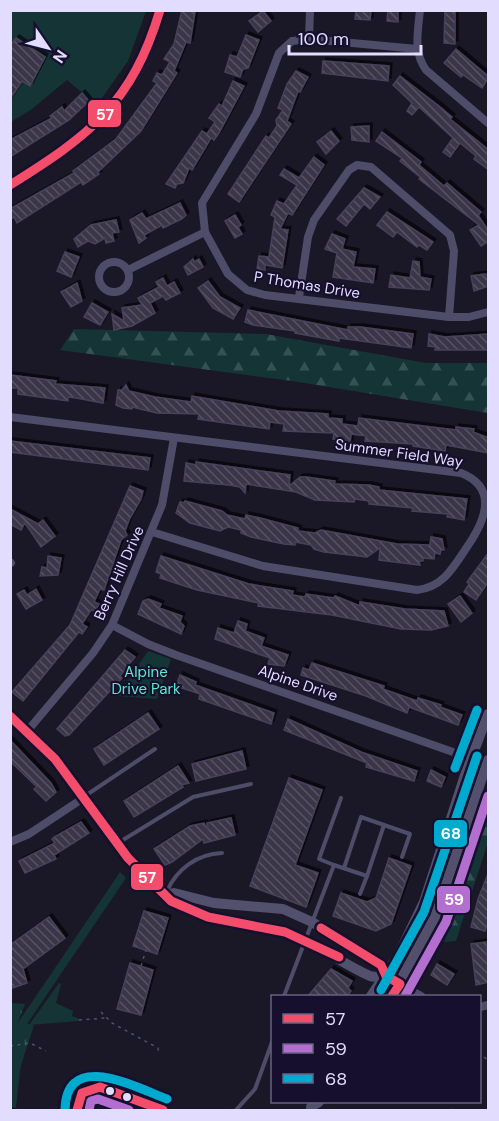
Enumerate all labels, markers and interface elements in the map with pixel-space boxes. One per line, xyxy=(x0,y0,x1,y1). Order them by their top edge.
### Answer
north arrow xyxy=(18,18,78,78)
scale bar xyxy=(289,18,421,56)
text: 100 m xyxy=(298,27,349,51)
text: N xyxy=(48,46,72,67)
line badge: 57 xyxy=(87,99,122,128)
text: 57 xyxy=(96,104,115,125)
street label: P Thomas Drive xyxy=(252,267,362,303)
street label: Summer Field Way xyxy=(334,434,465,472)
street label: Berry Hill Drive xyxy=(89,523,149,623)
street label: Alpine Drive xyxy=(256,660,340,706)
park label: Alpine Drive Park xyxy=(111,662,181,699)
line badge: 68 xyxy=(433,819,468,848)
text: 68 xyxy=(441,823,461,844)
line badge: 57 xyxy=(130,863,164,891)
text: 57 xyxy=(138,867,157,888)
line badge: 59 xyxy=(436,885,471,914)
text: 59 xyxy=(444,889,464,910)
legend xyxy=(271,995,481,1103)
text: 57 xyxy=(325,1007,345,1031)
text: 59 xyxy=(325,1037,347,1061)
text: 68 xyxy=(325,1067,347,1091)
unlabelled marker xyxy=(104,1085,116,1097)
unlabelled marker xyxy=(121,1091,133,1103)

